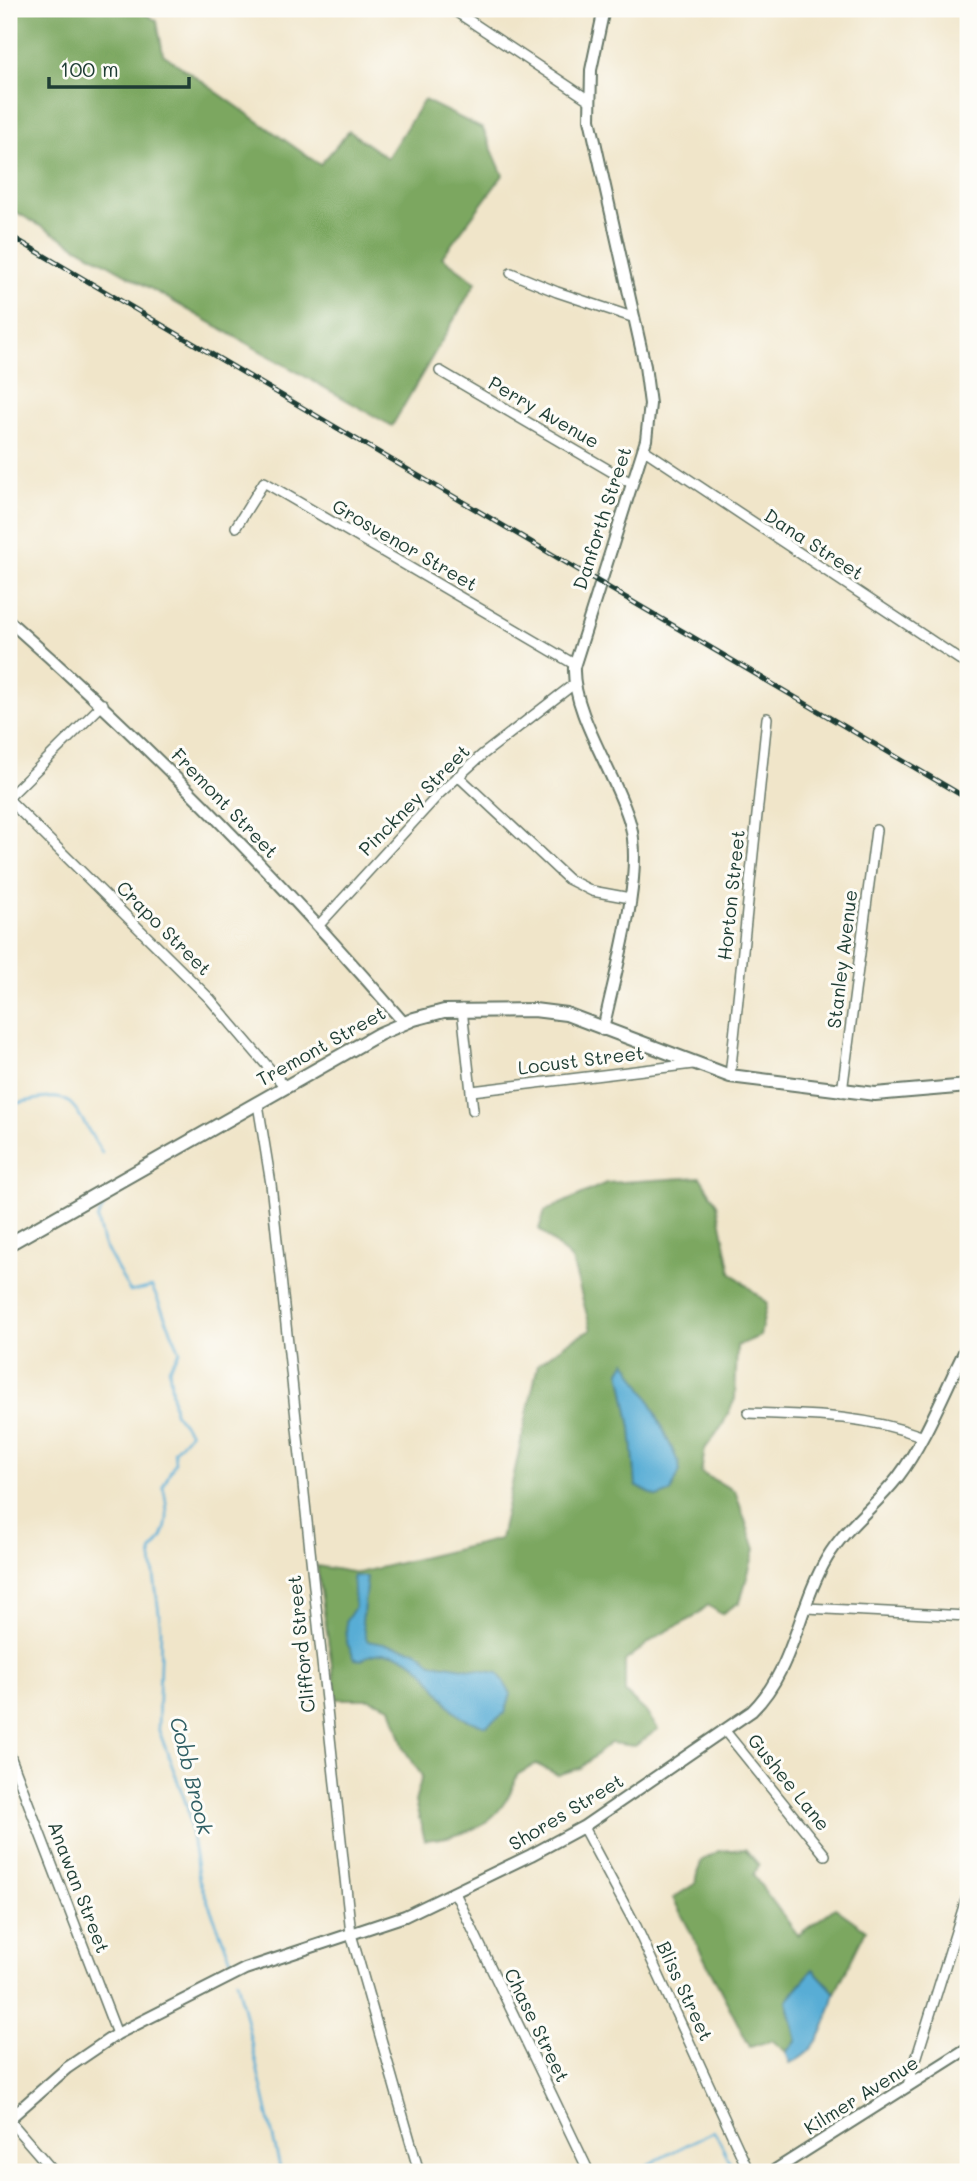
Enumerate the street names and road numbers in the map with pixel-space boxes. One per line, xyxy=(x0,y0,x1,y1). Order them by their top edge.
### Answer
street label: Perry Avenue xyxy=(484,370,604,453)
street label: Danforth Street xyxy=(567,443,636,593)
street label: Grosvenor Street xyxy=(328,493,482,596)
street label: Dana Street xyxy=(760,502,869,585)
street label: Pinckney Street xyxy=(352,738,475,861)
street label: Fremont Street xyxy=(166,742,284,863)
street label: Horton Street xyxy=(711,828,750,961)
street label: Crapo Street xyxy=(111,875,217,981)
street label: Stanley Avenue xyxy=(821,888,862,1030)
street label: Tremont Street xyxy=(252,1000,390,1091)
street label: Locust Street xyxy=(516,1039,645,1080)
street label: Clifford Street xyxy=(281,1574,320,1714)
street label: Gushee Lane xyxy=(742,1728,836,1835)
street label: Shores Street xyxy=(504,1767,628,1856)
street label: Anawan Street xyxy=(43,1817,116,1956)
street label: Bliss Street xyxy=(651,1937,719,2045)
street label: Chase Street xyxy=(499,1964,576,2086)
street label: Kilmer Avenue xyxy=(799,2049,923,2140)

